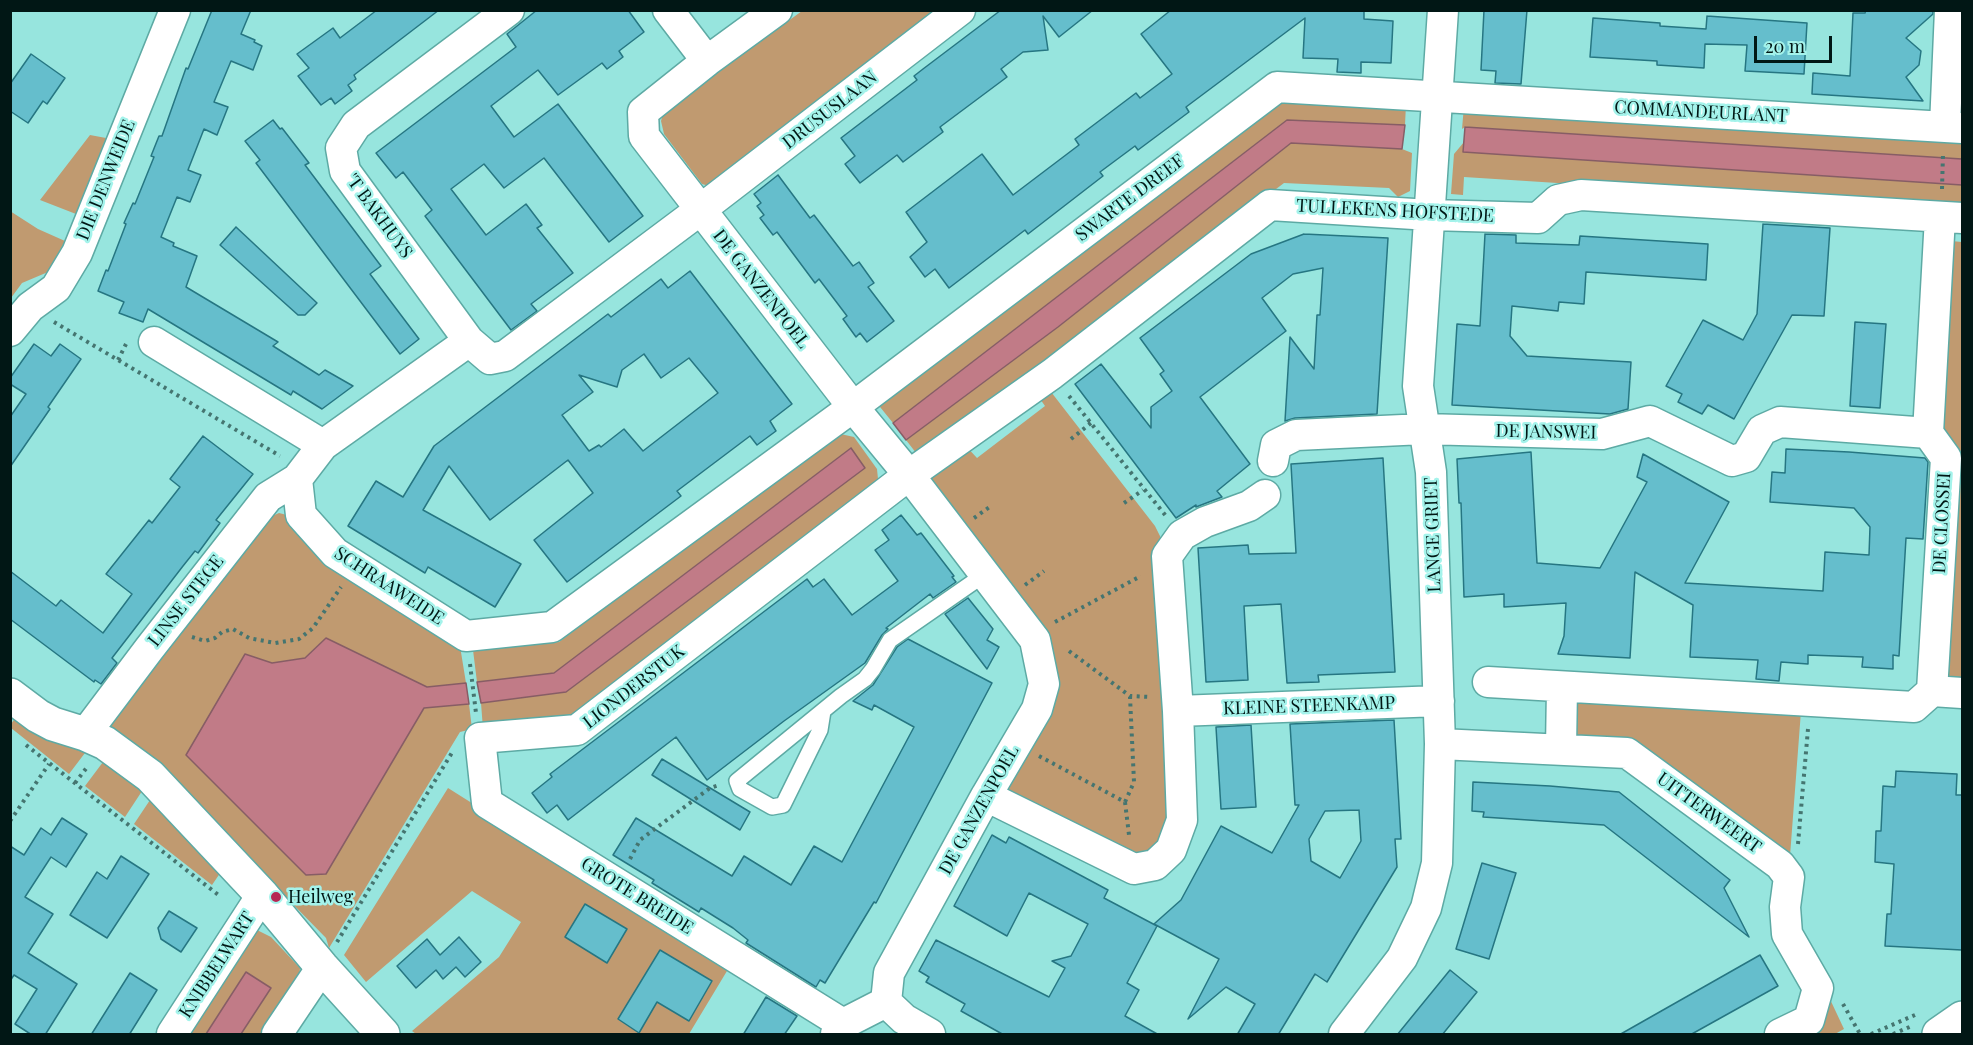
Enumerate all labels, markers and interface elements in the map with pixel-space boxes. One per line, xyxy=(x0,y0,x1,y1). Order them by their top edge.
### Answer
scale bar xyxy=(1757,24,1835,62)
text: 20 m xyxy=(1765,34,1805,58)
street label: DRUSUSLAAN xyxy=(778,66,882,154)
street label: COMMANDEURLANT xyxy=(1614,97,1788,127)
street label: DIE DENWEIDE xyxy=(72,117,140,243)
street label: SWARTE DREEF xyxy=(1071,150,1189,246)
street label: 'T BAKHUYS xyxy=(341,170,417,262)
street label: TULLEKENS HOFSTEDE xyxy=(1296,195,1494,227)
street label: DE GANZENPOEL xyxy=(708,226,814,352)
street label: DE JANSWEI xyxy=(1495,420,1597,444)
street label: DE CLOSSEI xyxy=(1929,472,1955,574)
street label: LANGE GRIET xyxy=(1420,477,1446,593)
street label: SCHRAAWEIDE xyxy=(330,543,448,629)
street label: LINSE STEGE xyxy=(144,551,228,651)
street label: LIONDERSTUK xyxy=(579,641,689,733)
street label: KLEINE STEENKAMP xyxy=(1223,692,1395,720)
street label: DE GANZENPOEL xyxy=(935,742,1023,878)
street label: UITTERWEERT xyxy=(1653,768,1765,858)
street label: GROTE BREIDE xyxy=(577,853,697,939)
place label: Heilweg xyxy=(288,886,353,908)
marker: Heilweg xyxy=(269,890,283,904)
street label: KNIBBELWART xyxy=(175,908,259,1022)

